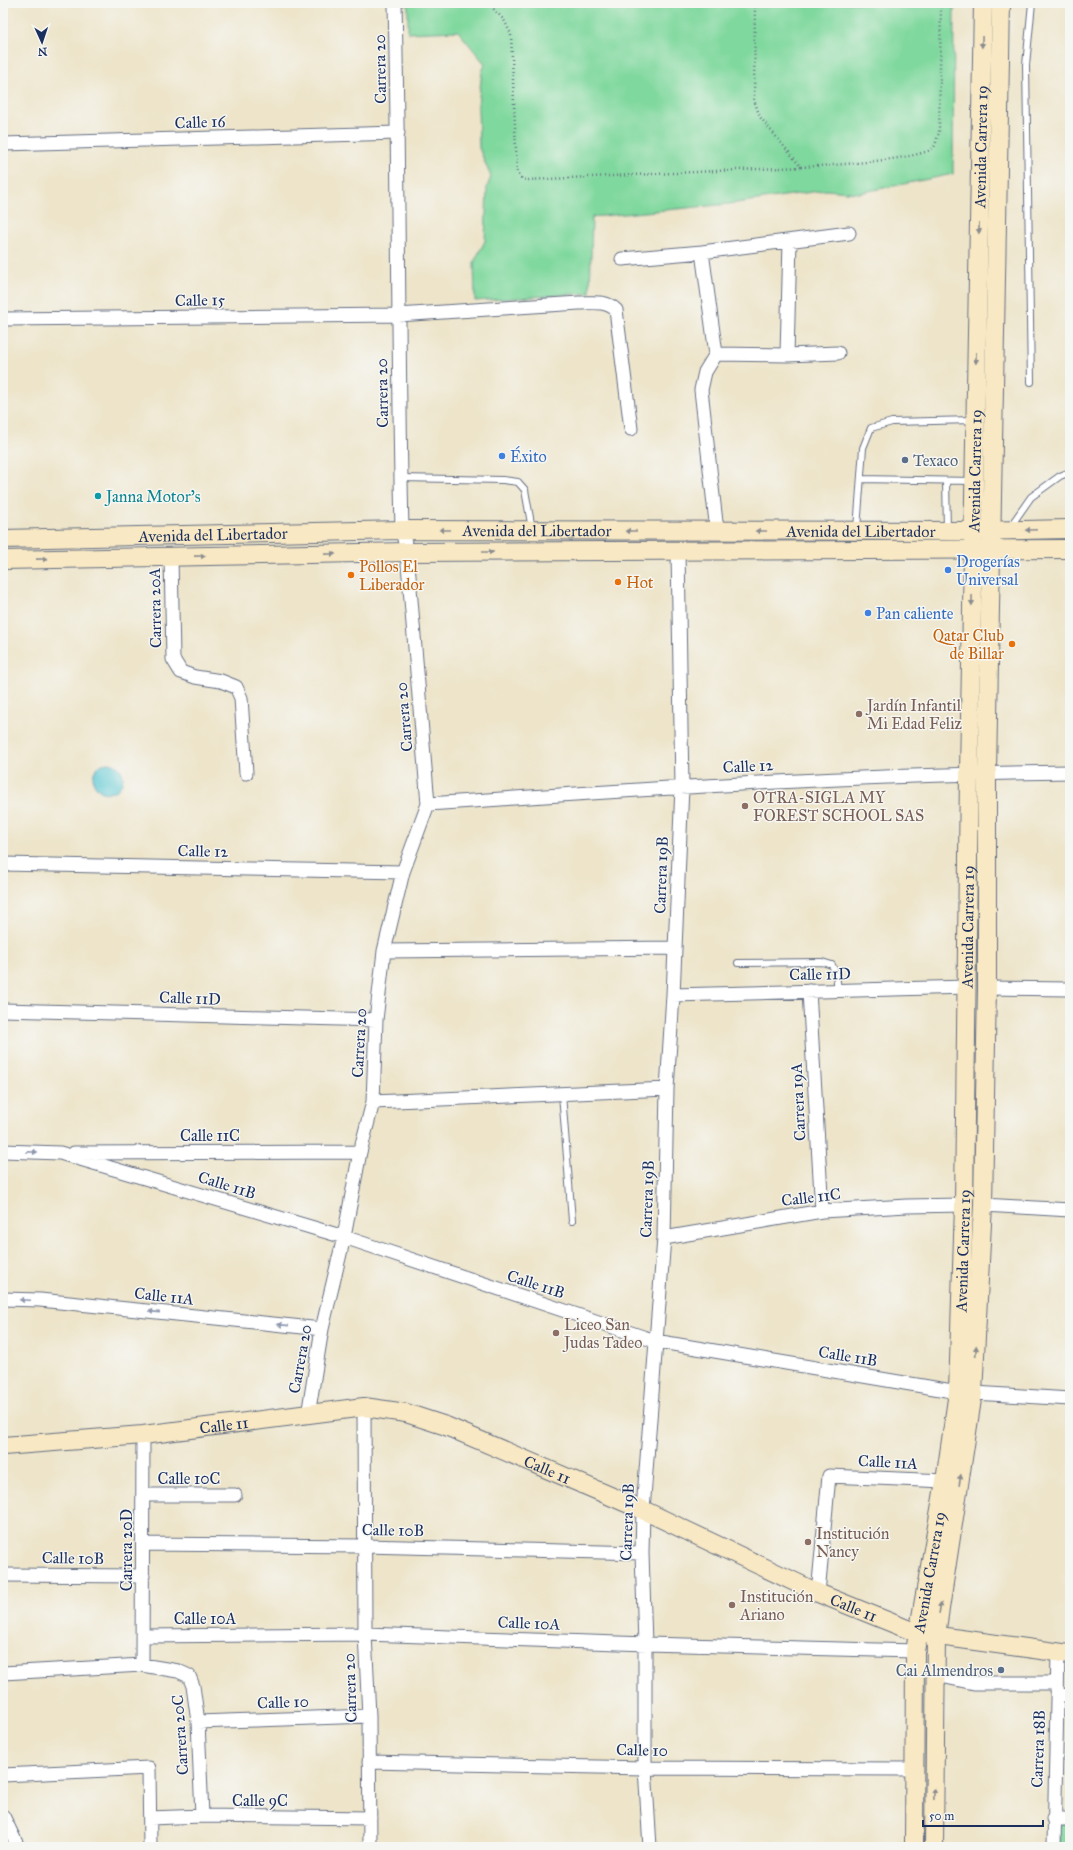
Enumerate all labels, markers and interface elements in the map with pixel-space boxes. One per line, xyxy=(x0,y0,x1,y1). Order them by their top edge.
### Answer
north arrow xyxy=(22,22,62,62)
street label: Carrera 20 xyxy=(370,34,390,104)
one-way arrow xyxy=(979,36,985,49)
text: N xyxy=(37,45,48,58)
street label: Avenida Carrera 19 xyxy=(970,85,991,209)
street label: Calle 16 xyxy=(174,112,227,132)
one-way arrow xyxy=(976,222,982,235)
street label: Calle 15 xyxy=(175,290,226,310)
one-way arrow xyxy=(973,352,979,365)
street label: Carrera 20 xyxy=(372,358,392,428)
street label: Avenida Carrera 19 xyxy=(964,409,985,533)
place label: Éxito xyxy=(510,445,547,466)
marker: Éxito xyxy=(497,451,507,461)
place label: Texaco xyxy=(913,451,958,470)
marker: Texaco xyxy=(900,455,910,465)
place label: Janna Motor's xyxy=(104,487,201,507)
marker: Janna Motor's xyxy=(93,491,103,501)
street label: Avenida del Libertador xyxy=(461,521,612,540)
street label: Avenida del Libertador xyxy=(785,521,936,540)
street label: Avenida del Libertador xyxy=(137,523,288,545)
one-way arrow xyxy=(438,527,451,533)
one-way arrow xyxy=(1024,527,1037,533)
one-way arrow xyxy=(624,528,637,534)
one-way arrow xyxy=(754,528,767,534)
one-way arrow xyxy=(482,549,495,555)
one-way arrow xyxy=(324,551,337,557)
place label: Drogerías Universal xyxy=(956,552,1020,589)
one-way arrow xyxy=(194,553,207,559)
one-way arrow xyxy=(36,556,49,562)
place label: Pollos El Liberador xyxy=(359,557,425,594)
marker: Drogerías Universal xyxy=(943,565,953,575)
street label: Carrera 20A xyxy=(145,567,165,648)
marker: Pollos El Liberador xyxy=(346,570,356,580)
place label: Hot xyxy=(626,573,654,592)
marker: Hot xyxy=(613,577,623,587)
one-way arrow xyxy=(969,594,975,607)
place label: Pan caliente xyxy=(876,604,954,623)
marker: Pan caliente xyxy=(863,608,873,618)
place label: Qatar Club de Billar xyxy=(933,626,1004,663)
marker: Qatar Club de Billar xyxy=(1007,639,1017,649)
street label: Carrera 20 xyxy=(392,681,416,753)
place label: Jardín Infantil Mi Edad Feliz xyxy=(865,696,963,733)
marker: Jardín Infantil Mi Edad Feliz xyxy=(854,709,864,719)
street label: Calle 12 xyxy=(722,755,774,777)
place label: OTRA-SIGLA MY FOREST SCHOOL SAS xyxy=(753,788,924,825)
marker: OTRA-SIGLA MY FOREST SCHOOL SAS xyxy=(740,801,750,811)
street label: Carrera 19B xyxy=(650,836,672,914)
street label: Calle 12 xyxy=(178,841,229,861)
street label: Avenida Carrera 19 xyxy=(957,865,977,989)
street label: Calle 11D xyxy=(789,964,851,984)
street label: Calle 11D xyxy=(159,987,221,1009)
street label: Carrera 20 xyxy=(348,1008,370,1078)
street label: Carrera 19A xyxy=(786,1062,810,1141)
street label: Calle 11C xyxy=(180,1126,240,1145)
one-way arrow xyxy=(26,1149,39,1155)
street label: Carrera 19B xyxy=(636,1160,658,1238)
street label: Calle 11B xyxy=(196,1167,258,1203)
street label: Calle 11C xyxy=(780,1184,842,1210)
street label: Avenida Carrera 19 xyxy=(951,1189,974,1313)
street label: Calle 11B xyxy=(505,1266,567,1302)
street label: Calle 11A xyxy=(133,1283,195,1309)
one-way arrow xyxy=(18,1296,31,1303)
one-way arrow xyxy=(148,1309,160,1315)
place label: Liceo San Judas Tadeo xyxy=(562,1315,642,1353)
one-way arrow xyxy=(277,1322,289,1328)
street label: Carrera 20 xyxy=(285,1323,315,1395)
marker: Liceo San Judas Tadeo xyxy=(551,1328,561,1338)
street label: Calle 11B xyxy=(817,1342,879,1370)
one-way arrow xyxy=(972,1345,979,1357)
street label: Calle 11 xyxy=(198,1412,249,1437)
street label: Calle 11 xyxy=(521,1451,574,1488)
street label: Calle 11A xyxy=(858,1451,919,1473)
street label: Calle 10C xyxy=(158,1469,220,1488)
one-way arrow xyxy=(957,1474,963,1486)
street label: Carrera 19B xyxy=(616,1483,638,1561)
street label: Carrera 20D xyxy=(117,1509,136,1591)
street label: Avenida Carrera 19 xyxy=(909,1510,949,1635)
street label: Calle 10B xyxy=(362,1520,424,1540)
place label: Institución Nancy xyxy=(816,1524,890,1561)
marker: Institución Nancy xyxy=(803,1537,813,1547)
street label: Calle 10B xyxy=(42,1548,104,1568)
place label: Institución Ariano xyxy=(739,1587,814,1624)
street label: Calle 11 xyxy=(827,1589,880,1625)
marker: Institución Ariano xyxy=(727,1600,737,1610)
one-way arrow xyxy=(937,1602,943,1614)
street label: Calle 10A xyxy=(174,1609,237,1628)
street label: Calle 10A xyxy=(497,1612,561,1634)
street label: Carrera 20 xyxy=(339,1653,361,1723)
place label: Cai Almendros xyxy=(896,1661,993,1680)
marker: Cai Almendros xyxy=(996,1665,1006,1675)
street label: Calle 10 xyxy=(257,1692,309,1712)
street label: Carrera 20C xyxy=(168,1694,192,1776)
street label: Carrera 18B xyxy=(1027,1710,1049,1788)
street label: Calle 10 xyxy=(616,1740,668,1760)
one-way arrow xyxy=(931,1787,937,1800)
street label: Calle 9C xyxy=(232,1791,288,1810)
scale bar xyxy=(923,1802,1043,1828)
text: 50 m xyxy=(929,1809,954,1823)

